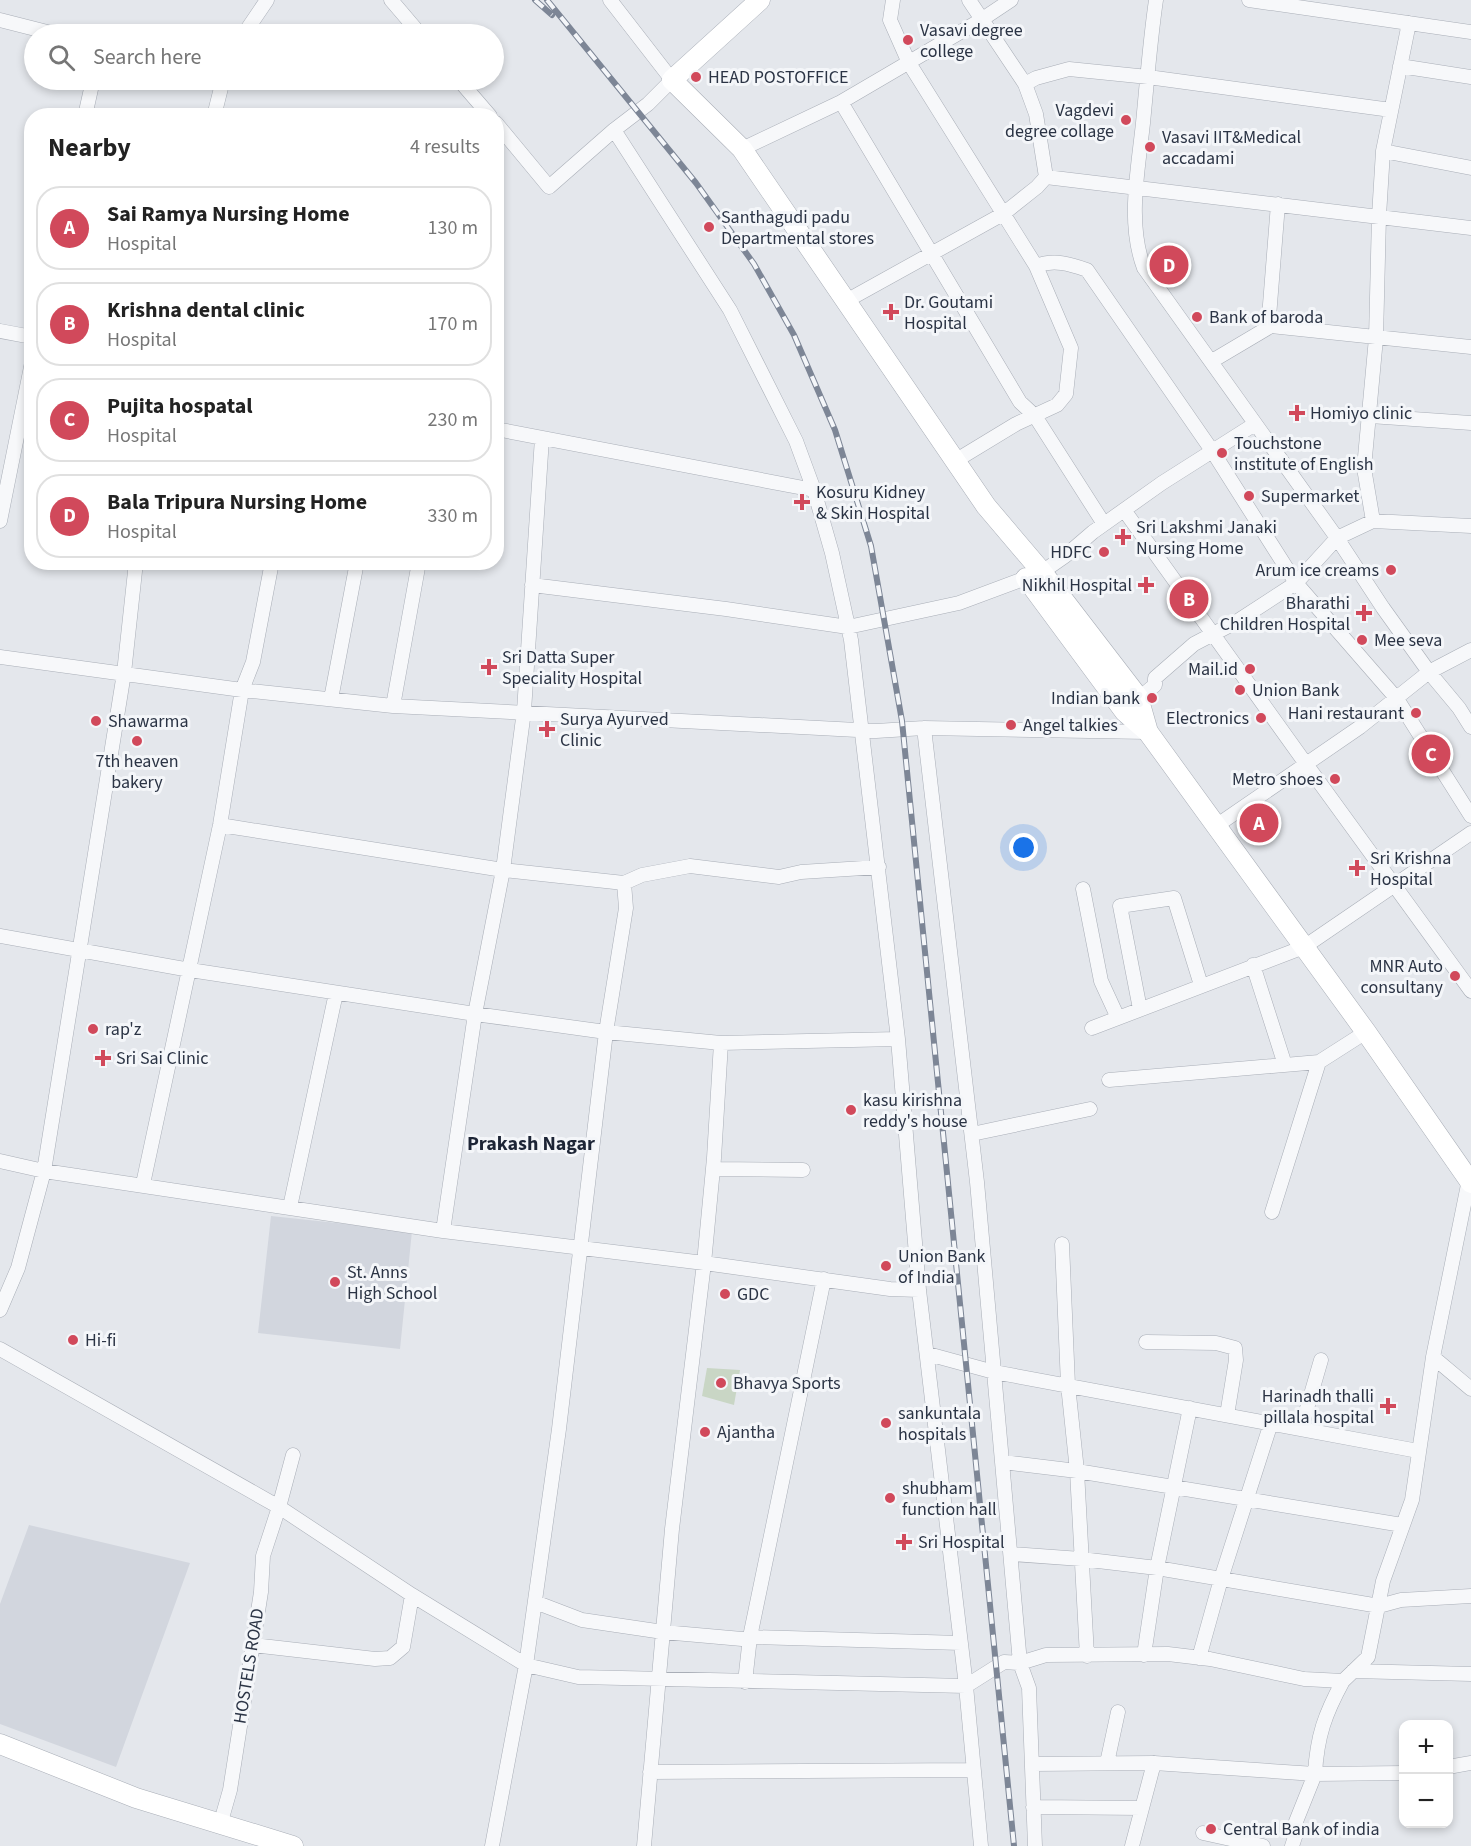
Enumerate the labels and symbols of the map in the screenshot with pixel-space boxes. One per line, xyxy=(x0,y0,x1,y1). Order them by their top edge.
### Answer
place label: Vasavi degree college xyxy=(920,18,1023,64)
marker: Vasavi degree college xyxy=(901,33,915,47)
place label: HEAD POSTOFFICE xyxy=(708,65,849,90)
marker: HEAD POSTOFFICE xyxy=(689,70,703,84)
place label: Vagdevi degree collage xyxy=(1005,98,1114,144)
marker: Vagdevi degree collage xyxy=(1119,113,1133,127)
place label: Vasavi IIT&Medical accadami xyxy=(1162,125,1301,171)
marker: Vasavi IIT&Medical accadami xyxy=(1143,140,1157,154)
place label: Santhagudi padu Departmental stores xyxy=(721,205,874,251)
marker: Santhagudi padu Departmental stores xyxy=(702,220,716,234)
pin: D xyxy=(1150,242,1188,288)
place label: Dr. Goutami Hospital xyxy=(904,290,993,336)
marker: Dr. Goutami Hospital xyxy=(882,303,900,321)
place label: Bank of baroda xyxy=(1209,305,1323,330)
marker: Bank of baroda xyxy=(1190,310,1204,324)
place label: Homiyo clinic xyxy=(1310,401,1412,426)
marker: Homiyo clinic xyxy=(1288,404,1306,422)
place label: Touchstone institute of English xyxy=(1234,431,1374,477)
marker: Touchstone institute of English xyxy=(1215,446,1229,460)
place label: Kosuru Kidney & Skin Hospital xyxy=(816,480,930,526)
place label: Supermarket xyxy=(1261,484,1359,509)
marker: Supermarket xyxy=(1242,489,1256,503)
marker: Kosuru Kidney & Skin Hospital xyxy=(793,493,811,511)
place label: Sri Lakshmi Janaki Nursing Home xyxy=(1136,515,1277,561)
marker: Sri Lakshmi Janaki Nursing Home xyxy=(1114,528,1132,546)
place label: HDFC xyxy=(1050,540,1092,565)
marker: HDFC xyxy=(1097,545,1111,559)
place label: Arum ice creams xyxy=(1255,558,1379,583)
marker: Arum ice creams xyxy=(1384,563,1398,577)
place label: Nikhil Hospital xyxy=(1022,573,1132,598)
marker: Nikhil Hospital xyxy=(1137,576,1155,594)
pin: B xyxy=(1170,576,1208,622)
place label: Bharathi Children Hospital xyxy=(1220,591,1350,637)
marker: Bharathi Children Hospital xyxy=(1355,604,1373,622)
place label: Mee seva xyxy=(1374,628,1442,653)
marker: Mee seva xyxy=(1355,633,1369,647)
place label: Sri Datta Super Speciality Hospital xyxy=(502,645,642,691)
place label: Mail.id xyxy=(1188,657,1238,682)
marker: Sri Datta Super Speciality Hospital xyxy=(480,658,498,676)
marker: Mail.id xyxy=(1243,662,1257,676)
place label: Union Bank xyxy=(1252,678,1340,703)
marker: Union Bank xyxy=(1233,683,1247,697)
place label: Indian bank xyxy=(1051,686,1140,711)
marker: Indian bank xyxy=(1145,691,1159,705)
place label: Hani restaurant xyxy=(1288,701,1404,726)
place label: Electronics xyxy=(1166,706,1249,731)
marker: Hani restaurant xyxy=(1409,706,1423,720)
place label: Surya Ayurved Clinic xyxy=(560,707,669,753)
place label: Shawarma xyxy=(108,709,189,734)
marker: Electronics xyxy=(1254,711,1268,725)
place label: Angel talkies xyxy=(1023,713,1118,738)
marker: Shawarma xyxy=(89,714,103,728)
marker: Angel talkies xyxy=(1004,718,1018,732)
marker: Surya Ayurved Clinic xyxy=(538,720,556,738)
pin: C xyxy=(1412,732,1450,777)
marker: 7th heaven bakery xyxy=(130,734,144,748)
place label: 7th heaven bakery xyxy=(95,749,179,795)
place label: Metro shoes xyxy=(1232,767,1323,792)
marker: Metro shoes xyxy=(1328,772,1342,786)
pin: A xyxy=(1240,800,1278,846)
your location xyxy=(1009,833,1038,862)
place label: Sri Krishna Hospital xyxy=(1370,846,1451,892)
marker: Sri Krishna Hospital xyxy=(1348,859,1366,877)
place label: MNR Auto consultany xyxy=(1361,954,1444,1000)
marker: MNR Auto consultany xyxy=(1448,969,1462,983)
place label: rap'z xyxy=(105,1017,142,1042)
marker: rap'z xyxy=(86,1022,100,1036)
place label: Sri Sai Clinic xyxy=(116,1046,208,1071)
marker: Sri Sai Clinic xyxy=(94,1049,112,1067)
place label: kasu kirishna reddy's house xyxy=(863,1088,968,1134)
marker: kasu kirishna reddy's house xyxy=(844,1103,858,1117)
district label: Prakash Nagar xyxy=(467,1130,595,1158)
place label: Union Bank of India xyxy=(898,1244,986,1290)
marker: Union Bank of India xyxy=(879,1259,893,1273)
place label: St. Anns High School xyxy=(347,1260,437,1306)
marker: St. Anns High School xyxy=(328,1275,342,1289)
place label: GDC xyxy=(737,1282,769,1307)
marker: GDC xyxy=(718,1287,732,1301)
place label: Hi-fi xyxy=(85,1328,116,1353)
marker: Hi-fi xyxy=(66,1333,80,1347)
place label: Bhavya Sports xyxy=(733,1371,841,1396)
marker: Bhavya Sports xyxy=(714,1376,728,1390)
place label: Harinadh thalli pillala hospital xyxy=(1262,1384,1374,1430)
marker: Harinadh thalli pillala hospital xyxy=(1379,1397,1397,1415)
place label: sankuntala hospitals xyxy=(898,1401,981,1447)
marker: sankuntala hospitals xyxy=(879,1416,893,1430)
place label: Ajantha xyxy=(717,1420,775,1445)
marker: Ajantha xyxy=(698,1425,712,1439)
place label: shubham function hall xyxy=(902,1476,997,1522)
marker: shubham function hall xyxy=(883,1491,897,1505)
place label: Sri Hospital xyxy=(918,1530,1005,1555)
marker: Sri Hospital xyxy=(895,1533,913,1551)
street label: HOSTELS ROAD xyxy=(228,1607,270,1725)
place label: Central Bank of india xyxy=(1223,1817,1380,1842)
marker: Central Bank of india xyxy=(1204,1822,1218,1836)

